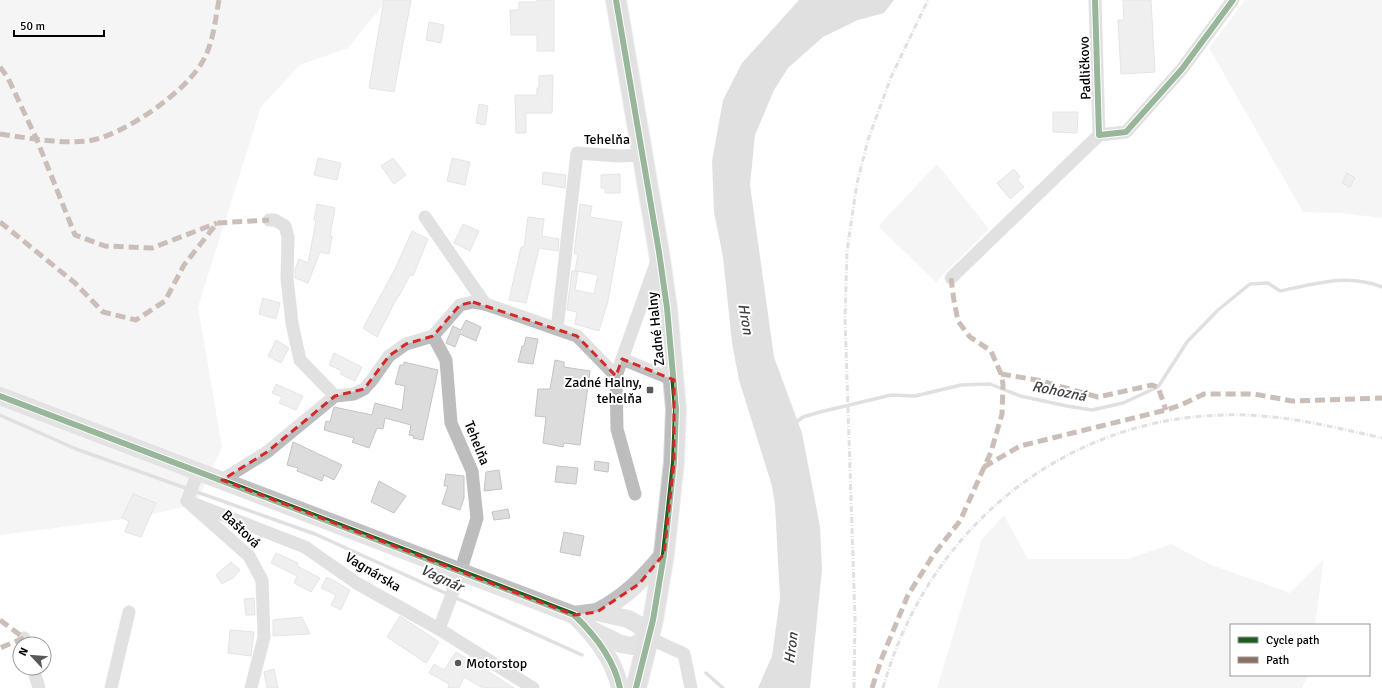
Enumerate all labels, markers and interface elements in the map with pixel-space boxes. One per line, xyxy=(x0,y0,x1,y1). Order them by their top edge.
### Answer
scale bar xyxy=(14,12,104,38)
text: 50 m xyxy=(20,19,45,34)
street label: Padličkovo xyxy=(1075,36,1095,100)
street label: Tehelňa xyxy=(584,131,630,148)
street label: Zadné Halny xyxy=(644,291,668,367)
water label: Hron xyxy=(734,302,758,337)
place label: Zadné Halny, tehelňa xyxy=(565,374,642,407)
water label: Rohozná xyxy=(1030,377,1089,405)
marker: Zadné Halny, tehelňa xyxy=(645,385,655,395)
street label: Tehelňa xyxy=(460,418,494,468)
street label: Baštová xyxy=(218,507,264,551)
street label: Vagnárska xyxy=(342,549,404,595)
water label: Vagnár xyxy=(418,560,468,597)
legend xyxy=(1230,624,1370,676)
water label: Hron xyxy=(780,631,802,665)
text: Cycle path xyxy=(1266,633,1319,648)
north arrow xyxy=(12,636,52,676)
text: N xyxy=(16,646,31,658)
text: Path xyxy=(1266,653,1289,668)
place label: Motorstop xyxy=(466,655,527,672)
marker: Motorstop xyxy=(453,658,463,668)

